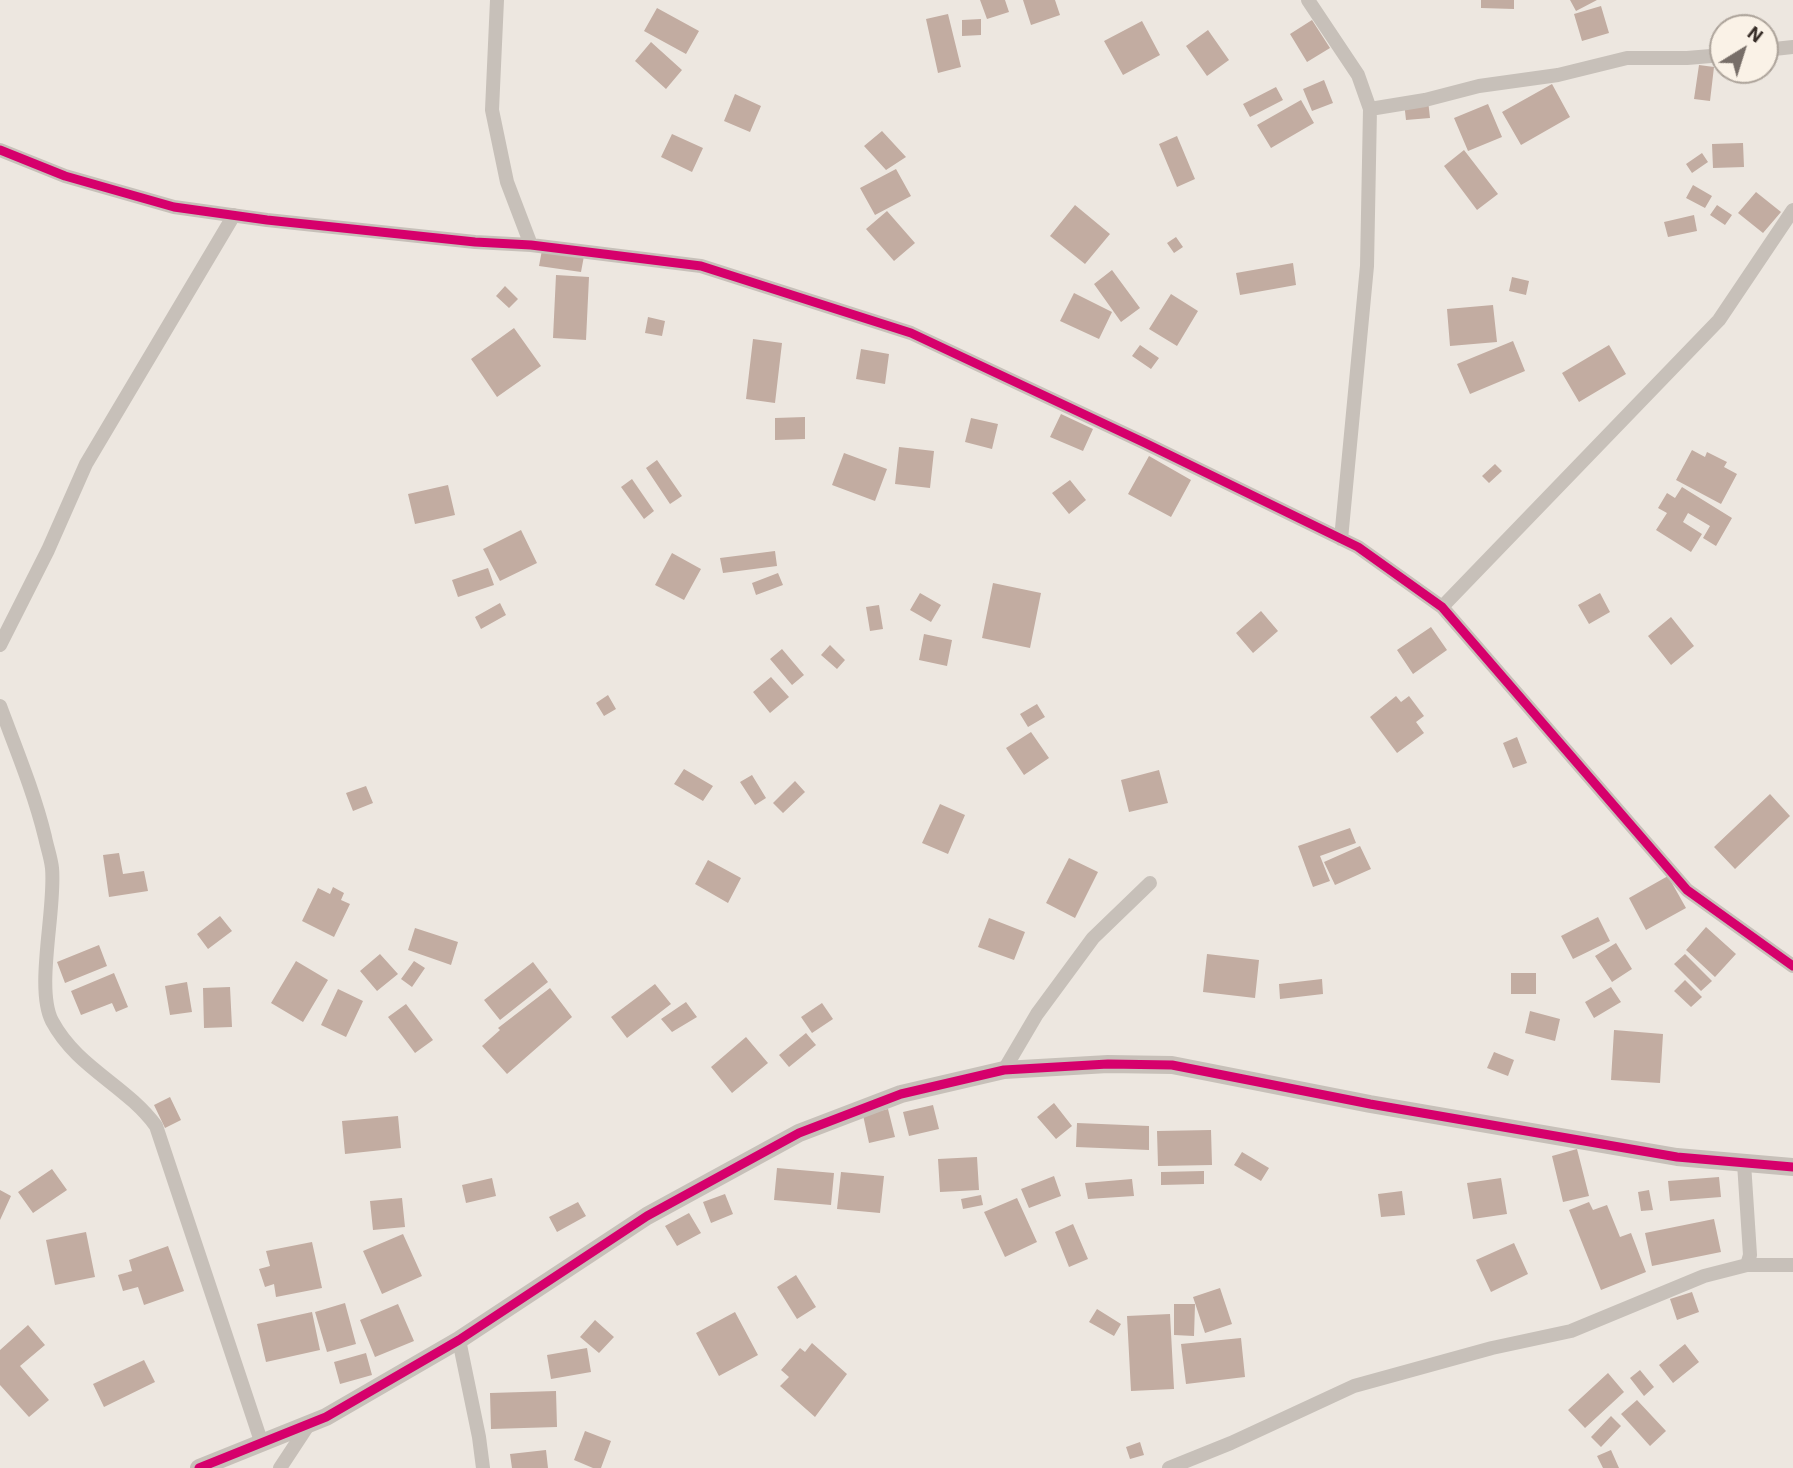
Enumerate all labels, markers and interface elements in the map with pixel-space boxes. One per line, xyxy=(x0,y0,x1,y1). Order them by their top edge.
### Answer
north arrow xyxy=(1709,14,1779,84)
text: N xyxy=(1743,20,1769,48)

